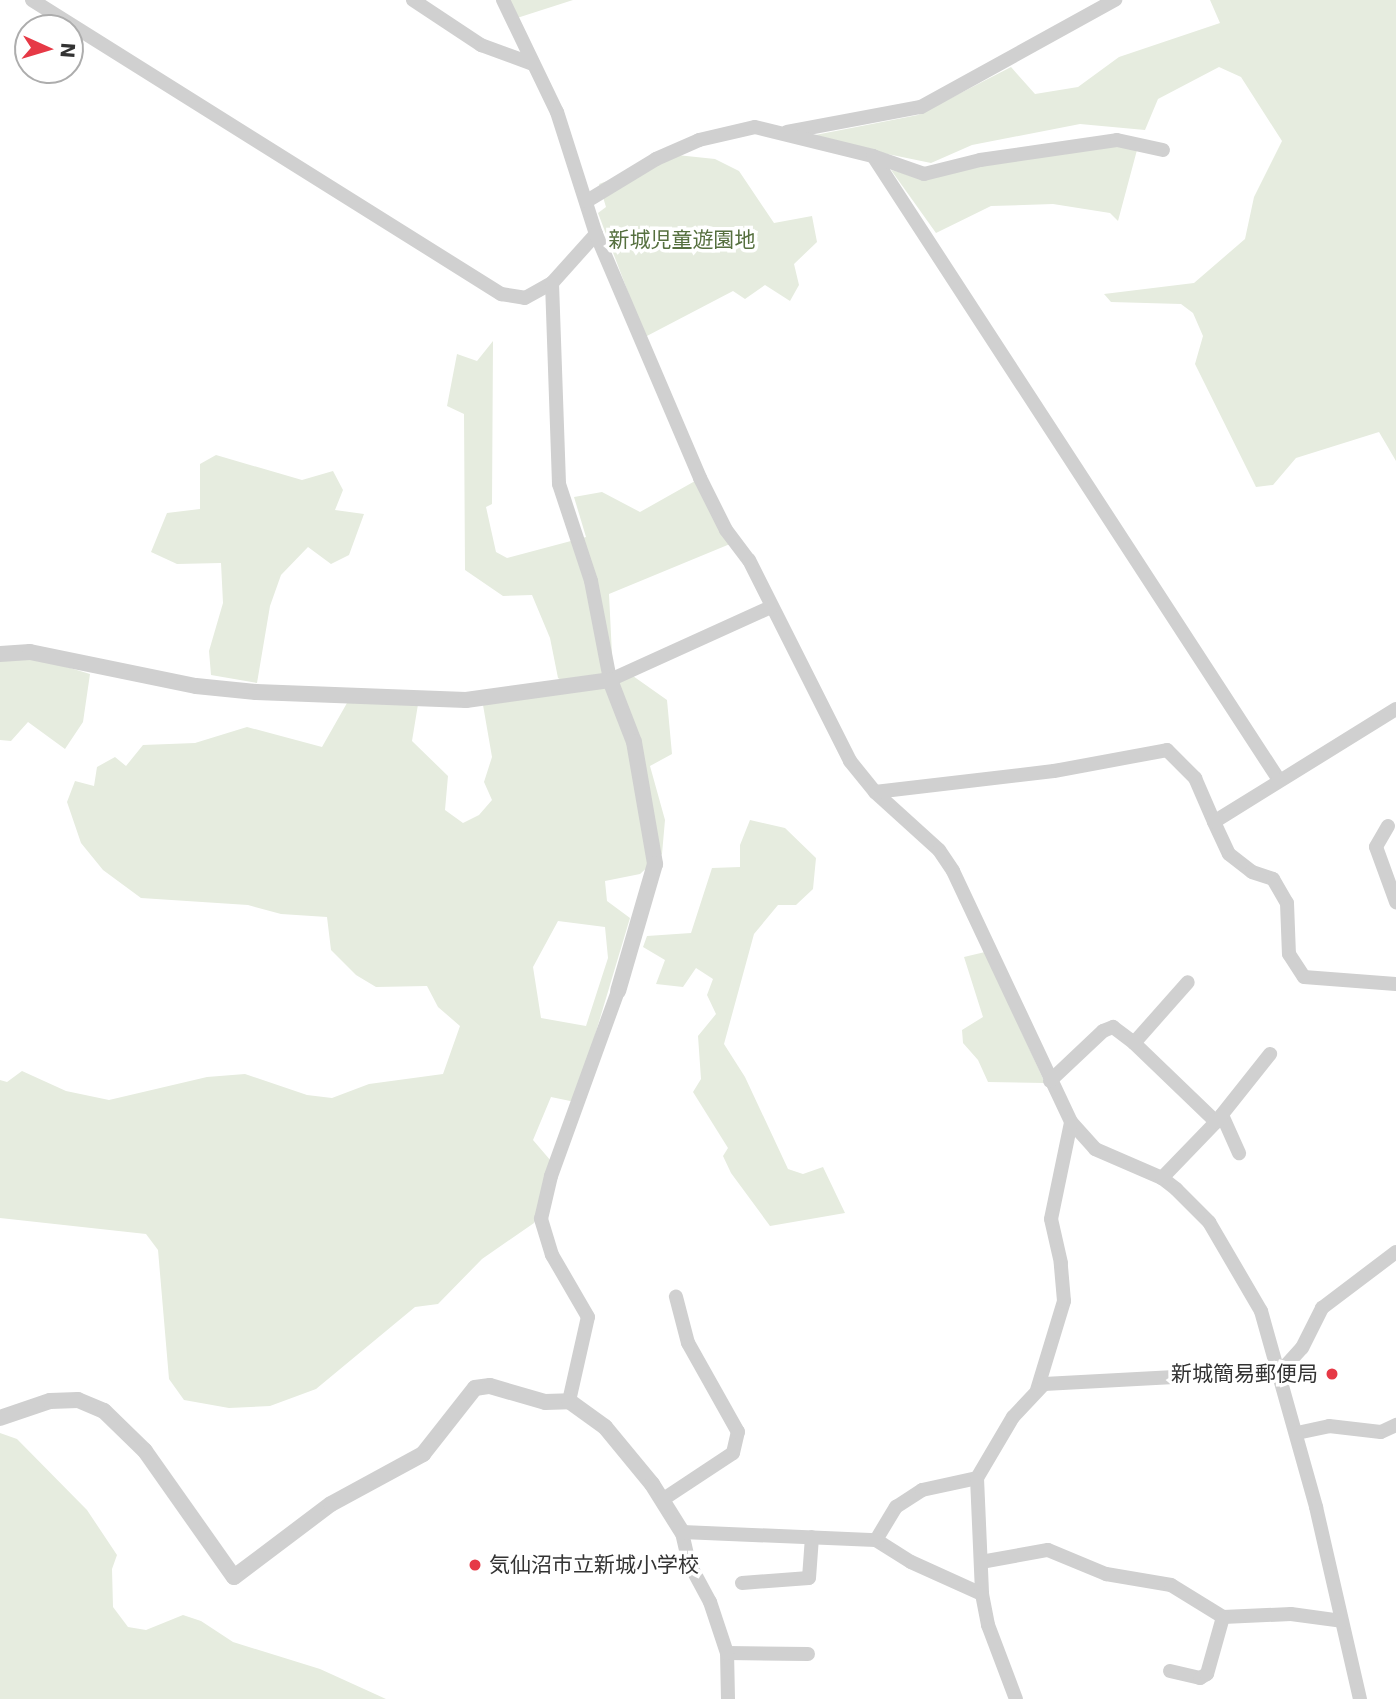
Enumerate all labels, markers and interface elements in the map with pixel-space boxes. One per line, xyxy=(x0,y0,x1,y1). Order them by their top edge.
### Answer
north arrow xyxy=(14,14,84,84)
text: N xyxy=(56,42,79,59)
park label: 新城児童遊園地 xyxy=(609,227,755,253)
place label: 新城簡易郵便局 xyxy=(1171,1361,1318,1387)
marker: 新城簡易郵便局 xyxy=(1324,1366,1340,1382)
place label: 気仙沼市立新城小学校 xyxy=(489,1552,699,1578)
marker: 気仙沼市立新城小学校 xyxy=(467,1557,483,1573)

